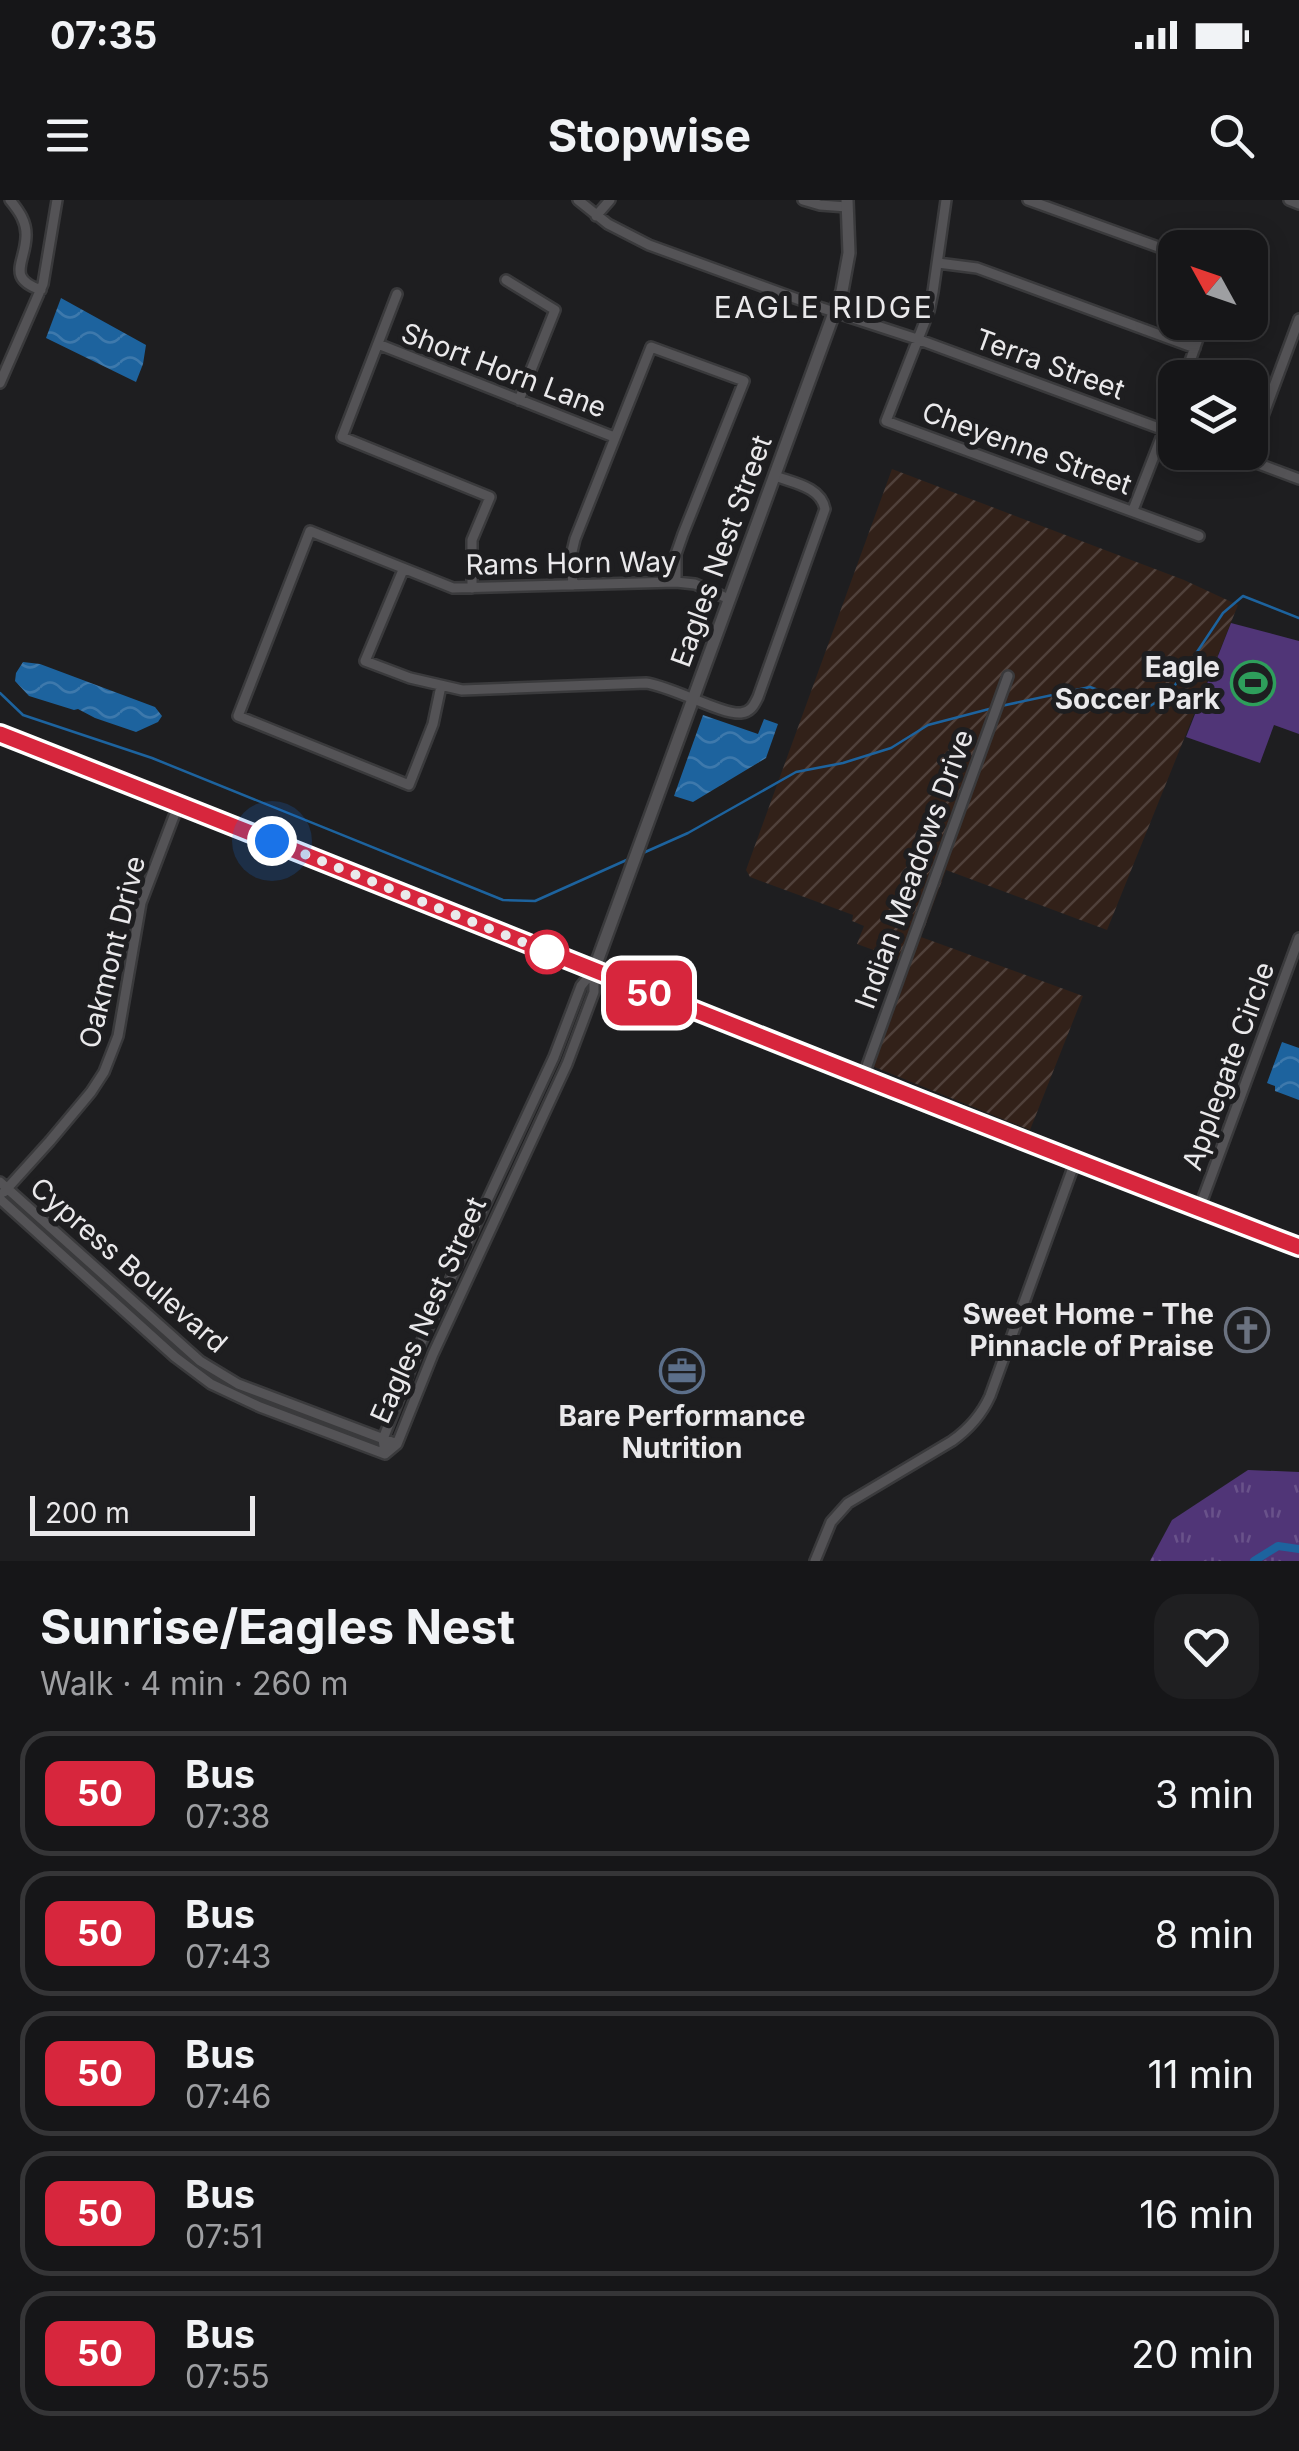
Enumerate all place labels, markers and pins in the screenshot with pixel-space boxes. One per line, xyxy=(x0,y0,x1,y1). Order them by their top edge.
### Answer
place label: Eagle Soccer Park xyxy=(1055,650,1221,716)
sports icon: Eagle Soccer Park xyxy=(1230,660,1276,706)
unlabelled marker xyxy=(526,931,568,973)
place label: Sweet Home - The Pinnacle of Praise xyxy=(963,1297,1214,1363)
church icon: Sweet Home - The Pinnacle of Praise xyxy=(1224,1307,1270,1353)
office icon: Bare Performance Nutrition xyxy=(659,1348,705,1394)
place label: Bare Performance Nutrition xyxy=(558,1399,806,1465)

